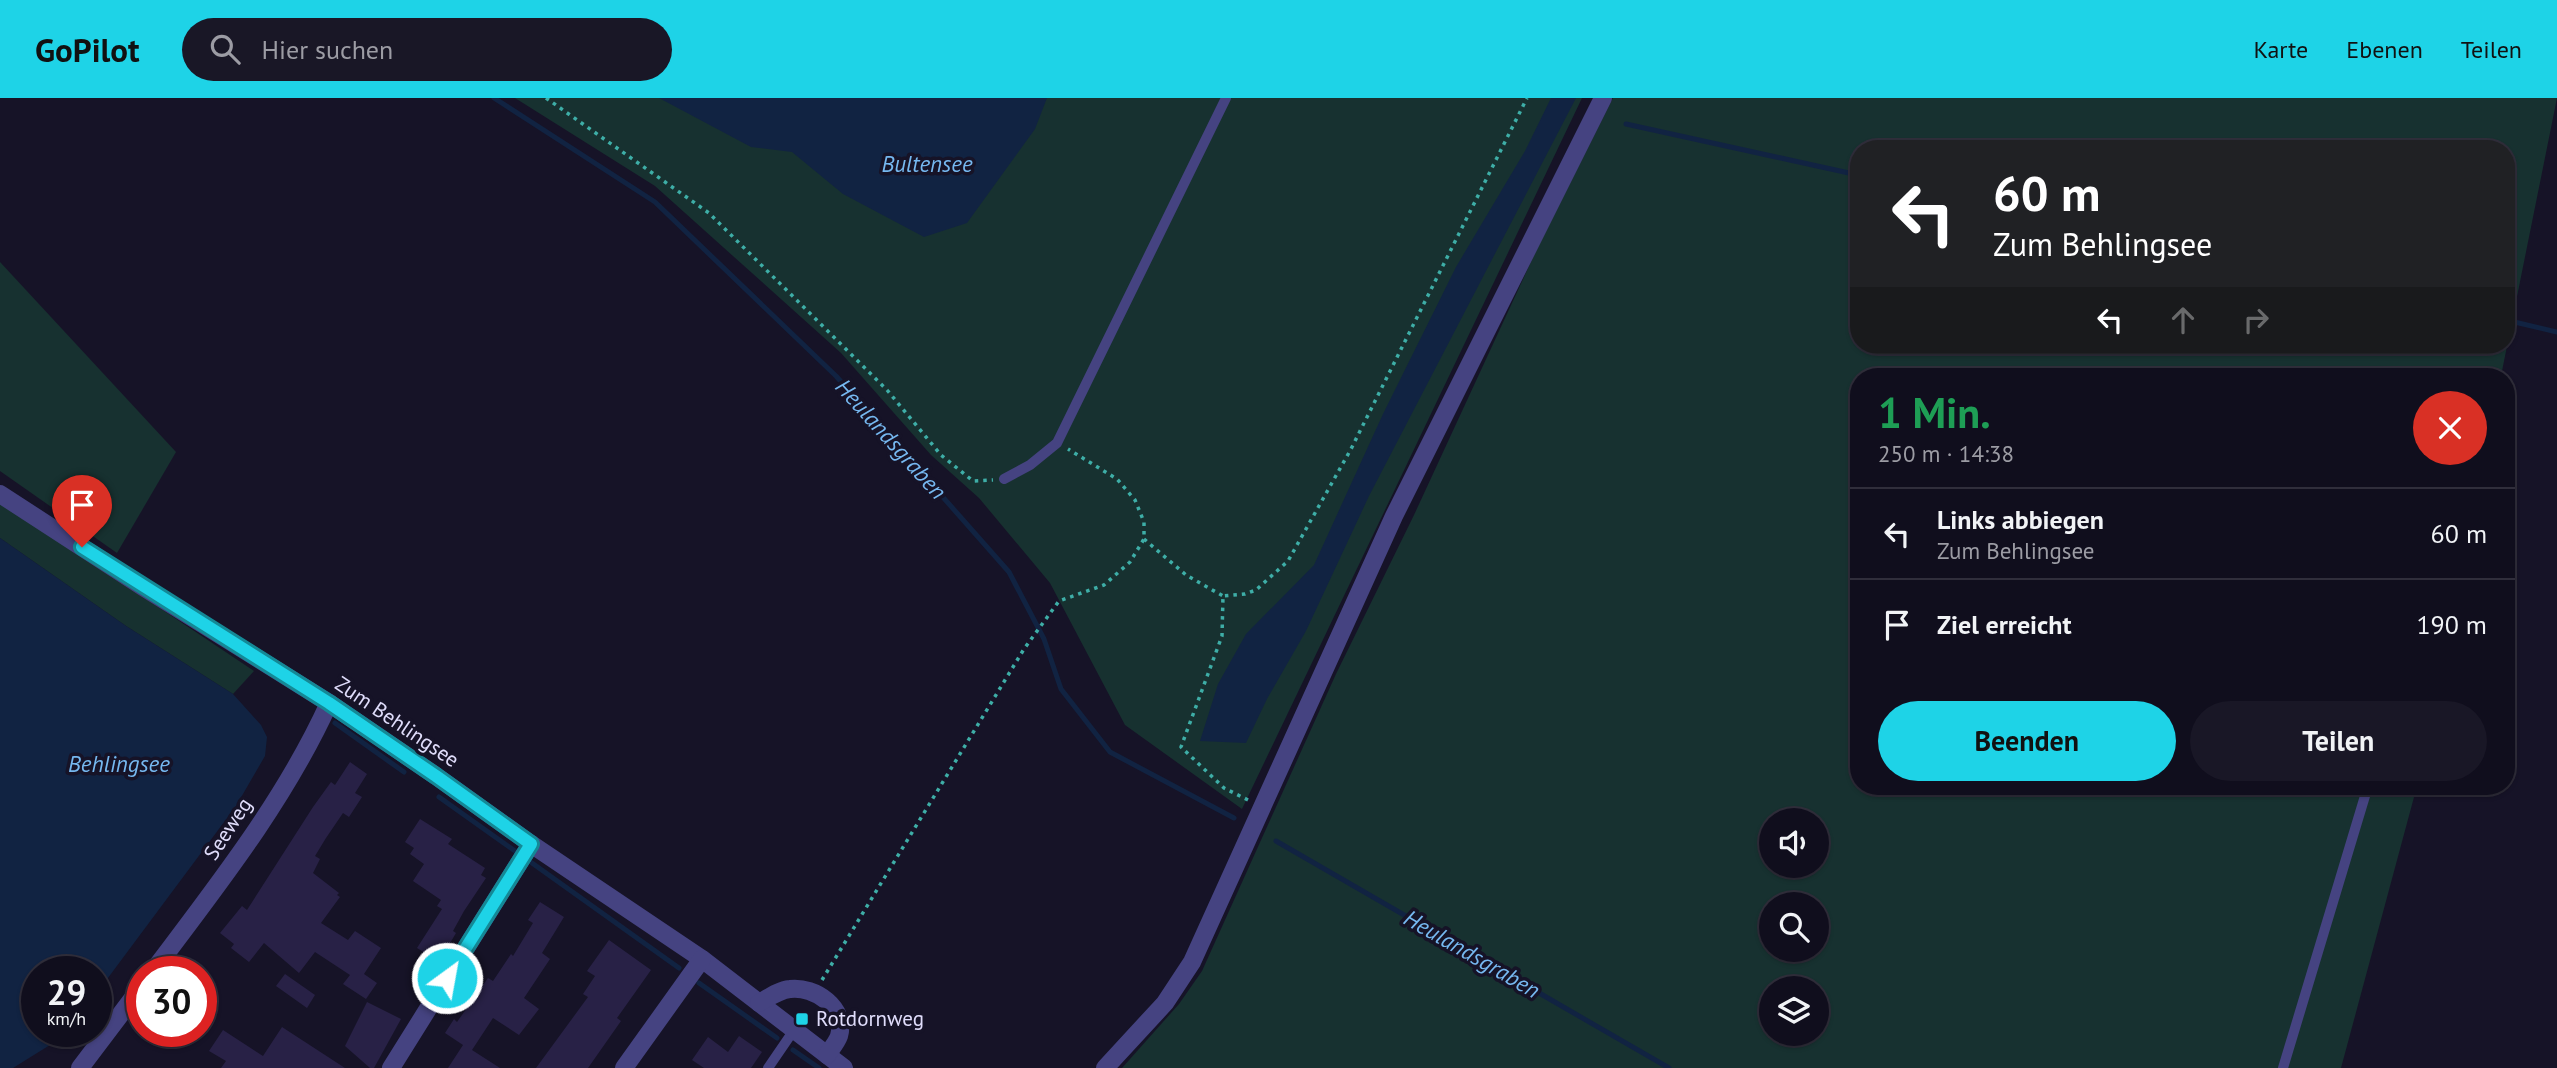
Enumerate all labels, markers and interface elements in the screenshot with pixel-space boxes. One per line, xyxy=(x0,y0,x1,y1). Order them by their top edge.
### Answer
search box xyxy=(182,18,672,81)
text: GoPilot xyxy=(35,28,140,71)
icon: search xyxy=(206,30,244,68)
text: Hier suchen xyxy=(262,33,393,66)
text: Karte xyxy=(2254,34,2308,65)
text: Ebenen xyxy=(2346,34,2423,65)
text: Teilen xyxy=(2461,34,2522,65)
water label: Bultensee xyxy=(881,149,973,178)
text: 60 m xyxy=(1993,161,2100,225)
icon: left xyxy=(1878,168,1969,259)
text: Zum Behlingsee xyxy=(1993,223,2212,265)
icon: left xyxy=(2091,301,2129,339)
icon: ahead xyxy=(2164,301,2202,339)
icon: right xyxy=(2237,301,2275,339)
water label: Heulandsgraben xyxy=(830,372,953,505)
text: 1 Min. xyxy=(1878,385,1991,440)
button: close xyxy=(2413,391,2487,465)
text: 250 m · 14:38 xyxy=(1878,439,2014,468)
pin xyxy=(52,475,112,547)
icon: arrive xyxy=(63,486,101,524)
text: Links abbiegen xyxy=(1937,503,2104,536)
icon: left xyxy=(1878,515,1916,553)
text: 60 m xyxy=(2431,517,2487,550)
text: Zum Behlingsee xyxy=(1937,536,2095,565)
icon: arrive xyxy=(1878,606,1916,644)
text: Ziel erreicht xyxy=(1937,608,2072,641)
text: 190 m xyxy=(2416,608,2487,641)
street label: Zum Behlingsee xyxy=(330,670,464,773)
button: Beenden xyxy=(1878,701,2176,781)
button: Teilen xyxy=(2190,701,2487,781)
water label: Behlingsee xyxy=(68,749,170,778)
street label: Seeweg xyxy=(197,792,258,865)
map controls xyxy=(1759,808,1829,1046)
button: sound xyxy=(1759,808,1829,878)
button: search xyxy=(1759,892,1829,962)
water label: Heulandsgraben xyxy=(1399,903,1545,1004)
position arrow xyxy=(410,941,484,1015)
speed limit sign: 30 xyxy=(126,956,217,1047)
text: 29 xyxy=(47,969,86,1015)
button: layers xyxy=(1759,976,1829,1046)
place label: Rotdornweg xyxy=(816,1005,924,1032)
text: km/h xyxy=(47,1007,86,1030)
marker: Rotdornweg xyxy=(794,1011,810,1027)

